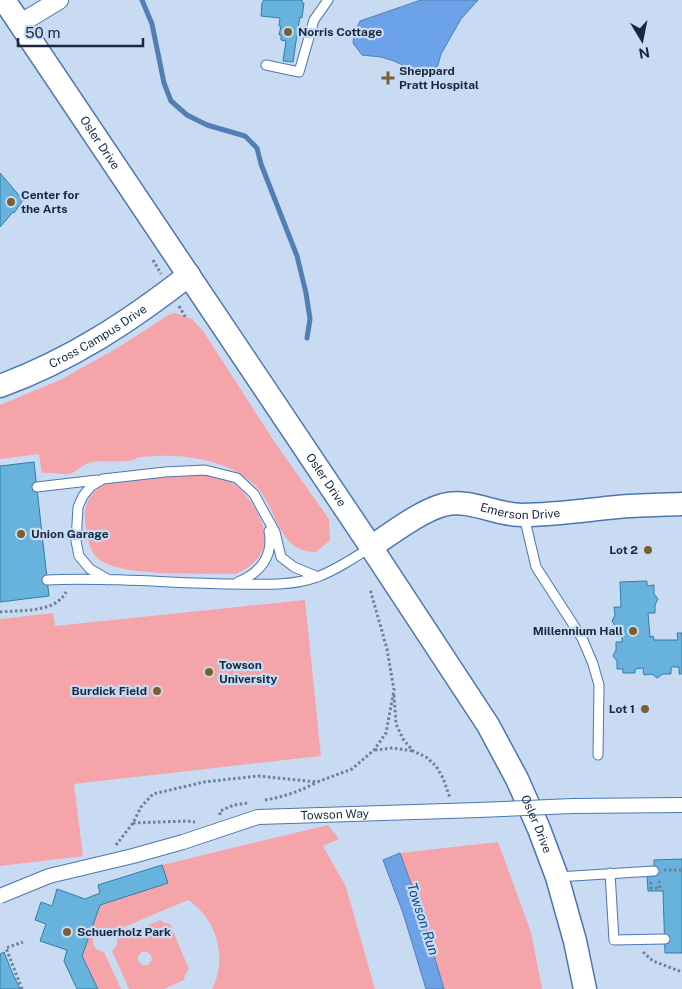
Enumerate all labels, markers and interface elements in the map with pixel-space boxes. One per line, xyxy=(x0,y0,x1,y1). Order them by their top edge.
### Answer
scale bar xyxy=(18,15,142,47)
north arrow xyxy=(617,15,667,65)
text: 50 m xyxy=(25,24,60,41)
place label: Norris Cottage xyxy=(298,25,382,39)
marker: Norris Cottage xyxy=(282,26,294,38)
text: N xyxy=(637,44,651,62)
place label: Sheppard Pratt Hospital xyxy=(399,64,479,92)
marker: Sheppard Pratt Hospital xyxy=(381,71,395,85)
street label: Osler Drive xyxy=(77,113,123,172)
place label: Center for the Arts xyxy=(21,188,79,216)
marker: Center for the Arts xyxy=(5,196,17,208)
street label: Cross Campus Drive xyxy=(47,302,150,371)
street label: Osler Drive xyxy=(303,451,349,510)
street label: Emerson Drive xyxy=(479,500,561,522)
place label: Union Garage xyxy=(31,527,109,541)
marker: Union Garage xyxy=(15,528,27,540)
place label: Lot 2 xyxy=(609,543,638,557)
marker: Lot 2 xyxy=(642,544,654,556)
place label: Millennium Hall xyxy=(533,624,623,638)
marker: Millennium Hall xyxy=(627,625,639,637)
place label: Towson University xyxy=(219,658,277,686)
marker: Towson University xyxy=(203,666,215,678)
place label: Burdick Field xyxy=(72,684,147,698)
marker: Burdick Field xyxy=(151,685,163,697)
place label: Lot 1 xyxy=(609,702,635,716)
marker: Lot 1 xyxy=(639,703,651,715)
street label: Osler Drive xyxy=(518,793,554,855)
street label: Towson Way xyxy=(300,806,370,823)
water label: Towson Run xyxy=(404,881,442,957)
place label: Schuerholz Park xyxy=(77,925,171,939)
marker: Schuerholz Park xyxy=(61,926,73,938)

